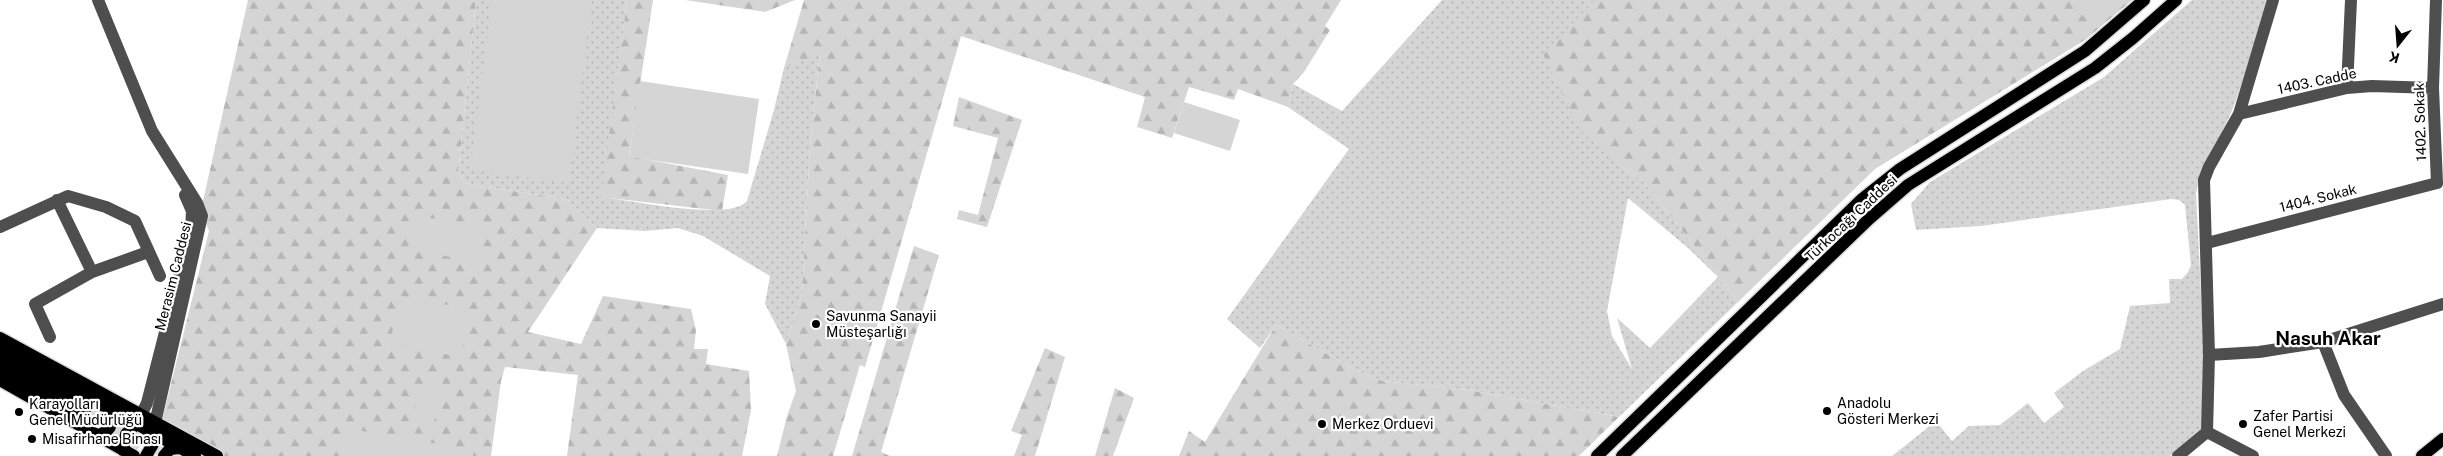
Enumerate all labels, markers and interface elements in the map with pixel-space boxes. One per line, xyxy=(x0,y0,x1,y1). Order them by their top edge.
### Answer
north arrow xyxy=(2373,20,2423,70)
text: K xyxy=(2387,48,2401,67)
street label: 1403. Cadde xyxy=(2276,65,2358,97)
street label: 1402. Sokak xyxy=(2411,82,2429,161)
street label: Türkocağı Caddesi xyxy=(1802,171,1900,265)
street label: 1404. Sokak xyxy=(2278,181,2358,215)
street label: Merasim Caddesi xyxy=(152,220,194,332)
place label: Savunma Sanayii Müsteşarlığı xyxy=(826,308,937,340)
marker: Savunma Sanayii Müsteşarlığı xyxy=(810,318,822,330)
district label: Nasuh Akar xyxy=(2275,327,2381,349)
place label: Anadolu Gösteri Merkezi xyxy=(1837,395,1939,427)
place label: Karayolları Genel Müdürlüğü xyxy=(29,396,142,428)
marker: Anadolu Gösteri Merkezi xyxy=(1821,405,1833,417)
marker: Karayolları Genel Müdürlüğü xyxy=(13,406,25,418)
place label: Zafer Partisi Genel Merkezi xyxy=(2253,408,2346,440)
place label: Merkez Orduevi xyxy=(1332,416,1433,432)
marker: Merkez Orduevi xyxy=(1316,418,1328,430)
marker: Zafer Partisi Genel Merkezi xyxy=(2237,418,2249,430)
place label: Misafirhane Binası xyxy=(42,431,161,447)
marker: Misafirhane Binası xyxy=(26,433,38,445)

